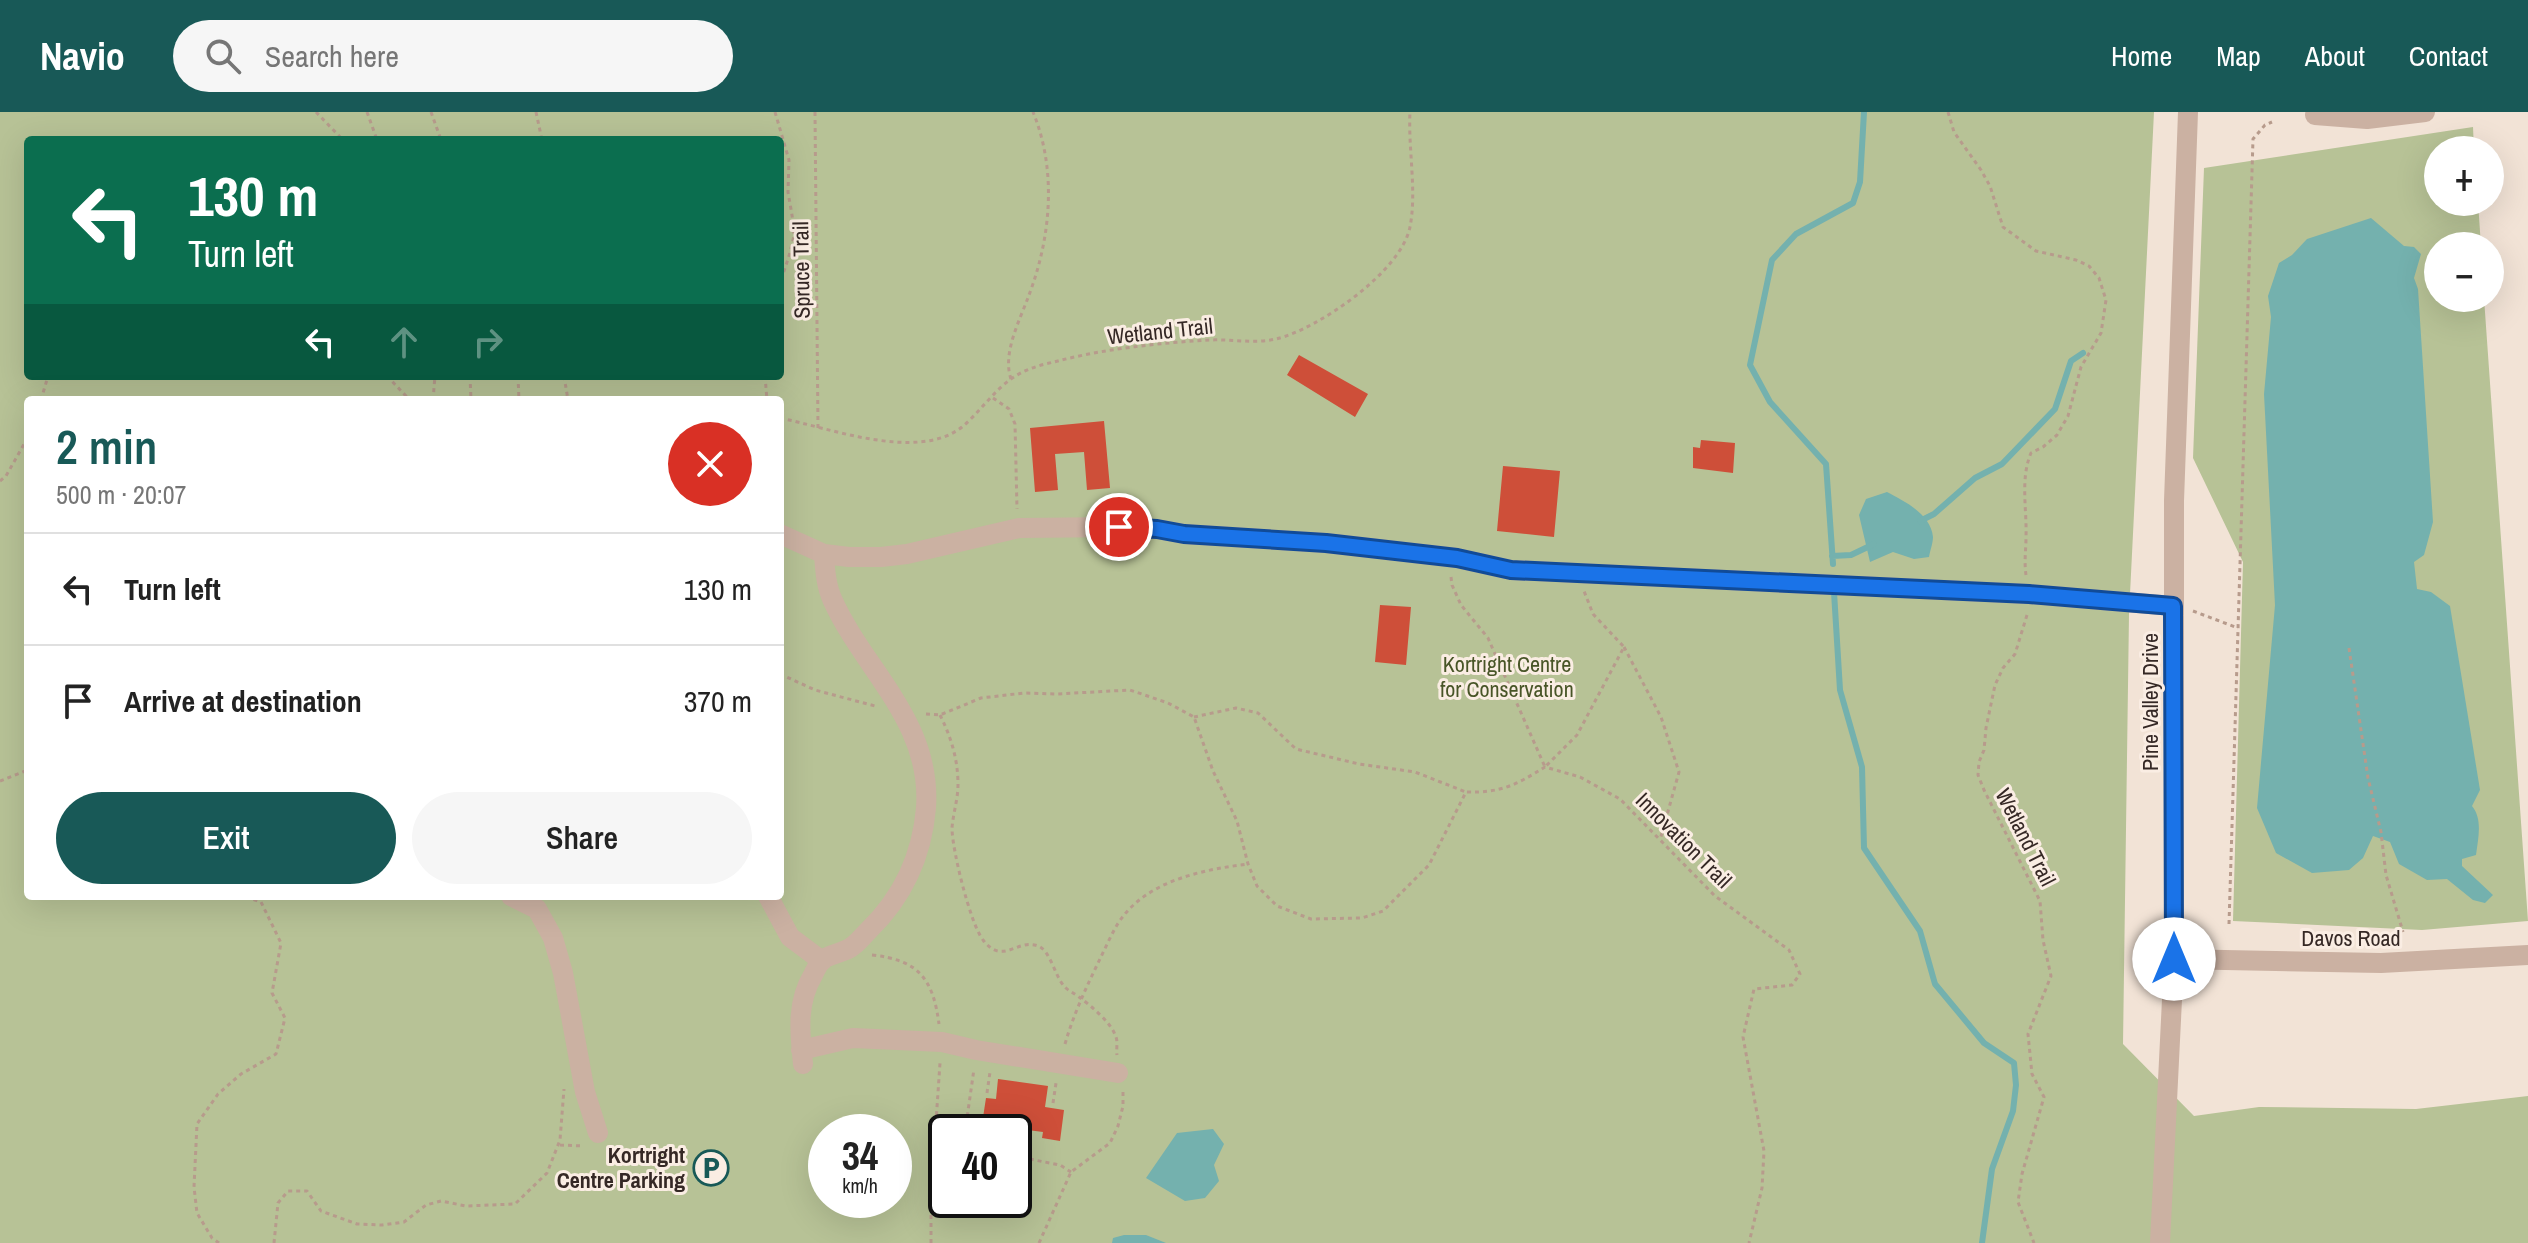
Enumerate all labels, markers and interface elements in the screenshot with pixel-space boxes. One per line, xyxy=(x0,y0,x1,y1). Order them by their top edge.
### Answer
search box xyxy=(173,20,733,92)
text: Navio xyxy=(40,31,125,82)
icon: search xyxy=(201,34,245,78)
text: Search here xyxy=(265,36,399,76)
text: Home xyxy=(2111,37,2172,75)
text: Map xyxy=(2216,37,2261,75)
text: About xyxy=(2305,37,2365,75)
text: Contact xyxy=(2409,37,2488,75)
map controls xyxy=(2424,136,2504,312)
button: + xyxy=(2424,136,2504,216)
text: 130 m xyxy=(188,158,318,233)
icon: left xyxy=(56,168,160,272)
street label: Spruce Trail xyxy=(785,221,817,319)
text: Turn left xyxy=(188,230,294,278)
button: − xyxy=(2424,232,2504,312)
street label: Wetland Trail xyxy=(1106,311,1214,351)
icon: left xyxy=(298,320,342,364)
icon: ahead xyxy=(382,320,426,364)
icon: right xyxy=(466,320,510,364)
text: 2 min xyxy=(56,414,157,479)
button: close xyxy=(668,422,752,506)
text: 500 m · 20:07 xyxy=(56,477,186,512)
pin xyxy=(1085,493,1153,561)
icon: arrive xyxy=(1097,505,1141,549)
icon: left xyxy=(56,567,100,611)
text: Turn left xyxy=(124,569,221,609)
text: 130 m xyxy=(684,569,752,609)
street label: Pine Valley Drive xyxy=(2135,633,2165,771)
park label: Kortright Centre for Conservation xyxy=(1440,649,1574,704)
icon: arrive xyxy=(56,679,100,723)
text: Arrive at destination xyxy=(124,681,362,721)
text: 370 m xyxy=(684,681,752,721)
street label: Wetland Trail xyxy=(1989,783,2063,891)
street label: Innovation Trail xyxy=(1629,785,1739,895)
button: Exit xyxy=(56,792,396,884)
button: Share xyxy=(412,792,752,884)
position arrow xyxy=(2132,917,2216,1001)
street label: Davos Road xyxy=(2301,923,2401,953)
speed limit sign: 40 xyxy=(928,1114,1032,1218)
text: 34 xyxy=(842,1129,878,1182)
place label: Kortright Centre Parking xyxy=(557,1140,685,1195)
parking icon: Kortright Centre Parking xyxy=(692,1149,730,1187)
text: km/h xyxy=(842,1172,878,1199)

